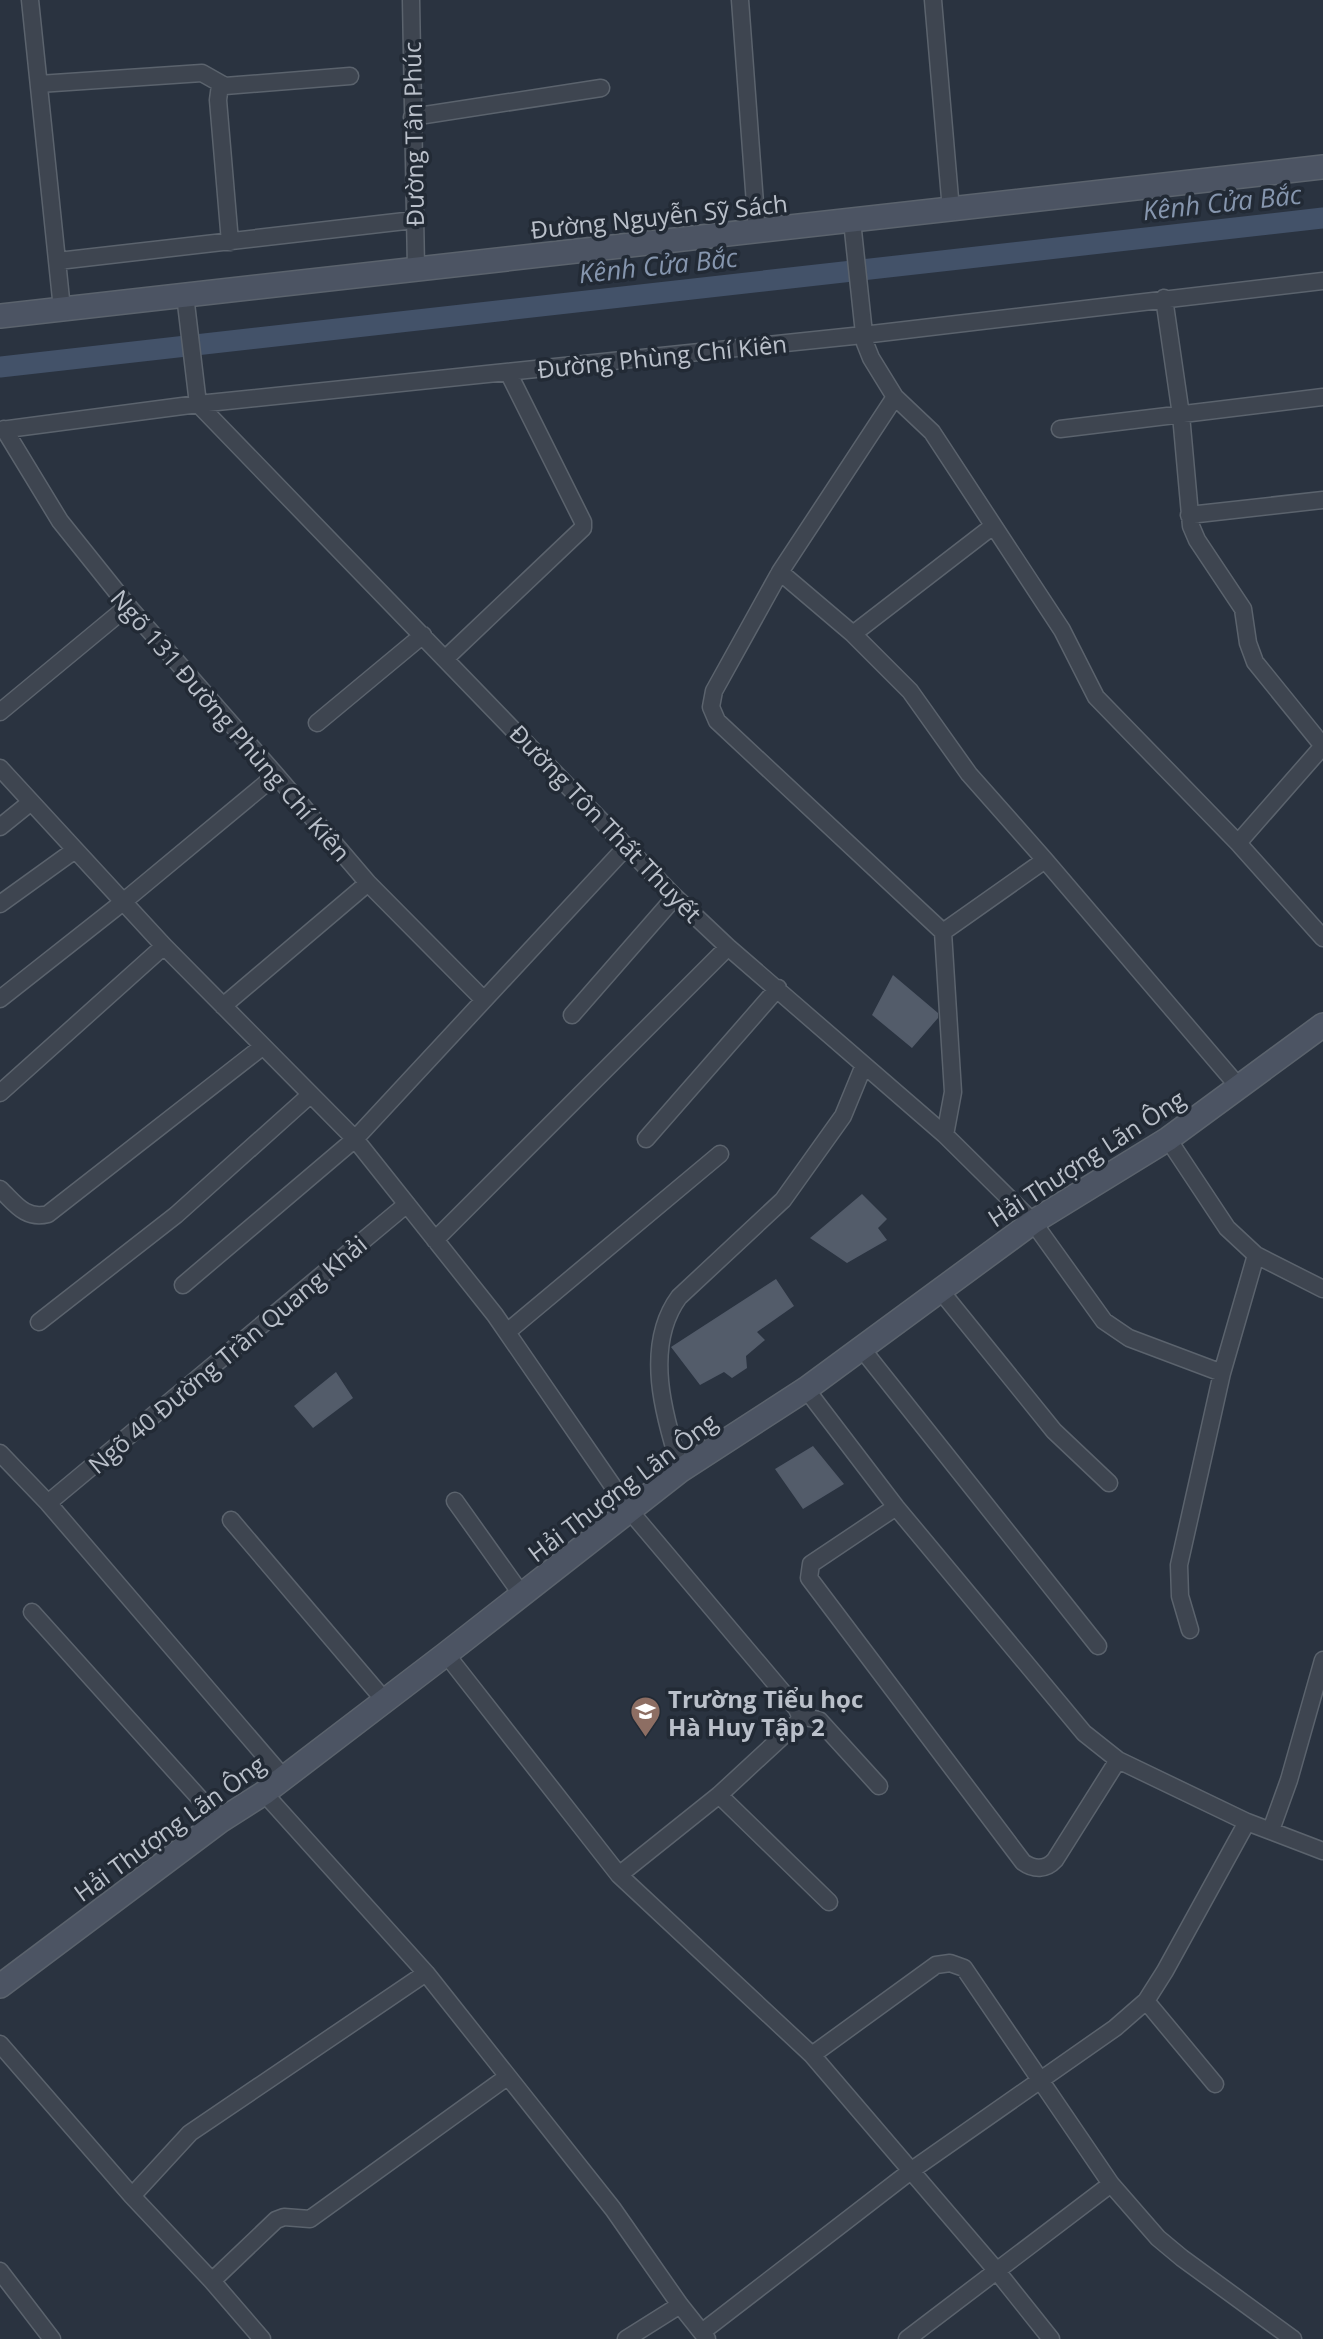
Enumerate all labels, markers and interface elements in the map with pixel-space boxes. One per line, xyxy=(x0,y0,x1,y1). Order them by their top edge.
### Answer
street label: Đường Tân Phúc xyxy=(395,41,431,227)
water label: Kênh Cửa Bắc xyxy=(1141,176,1303,228)
street label: Đường Nguyễn Sỹ Sách xyxy=(529,186,789,246)
water label: Kênh Cửa Bắc xyxy=(577,239,739,291)
street label: Đường Phùng Chí Kiên xyxy=(536,326,788,386)
street label: Ngõ 131 Đường Phùng Chí Kiên xyxy=(104,582,358,868)
street label: Đường Tôn Thất Thuyết xyxy=(503,717,709,929)
street label: Hải Thượng Lãn Ông xyxy=(981,1082,1191,1234)
street label: Ngõ 40 Đường Trần Quang Khải xyxy=(81,1228,373,1480)
street label: Hải Thượng Lãn Ông xyxy=(521,1405,723,1569)
place label: Trường Tiểu học Hà Huy Tập 2 xyxy=(668,1682,863,1743)
school or university icon: Trường Tiểu học Hà Huy Tập 2 xyxy=(628,1695,662,1739)
street label: Hải Thượng Lãn Ông xyxy=(67,1747,271,1909)

